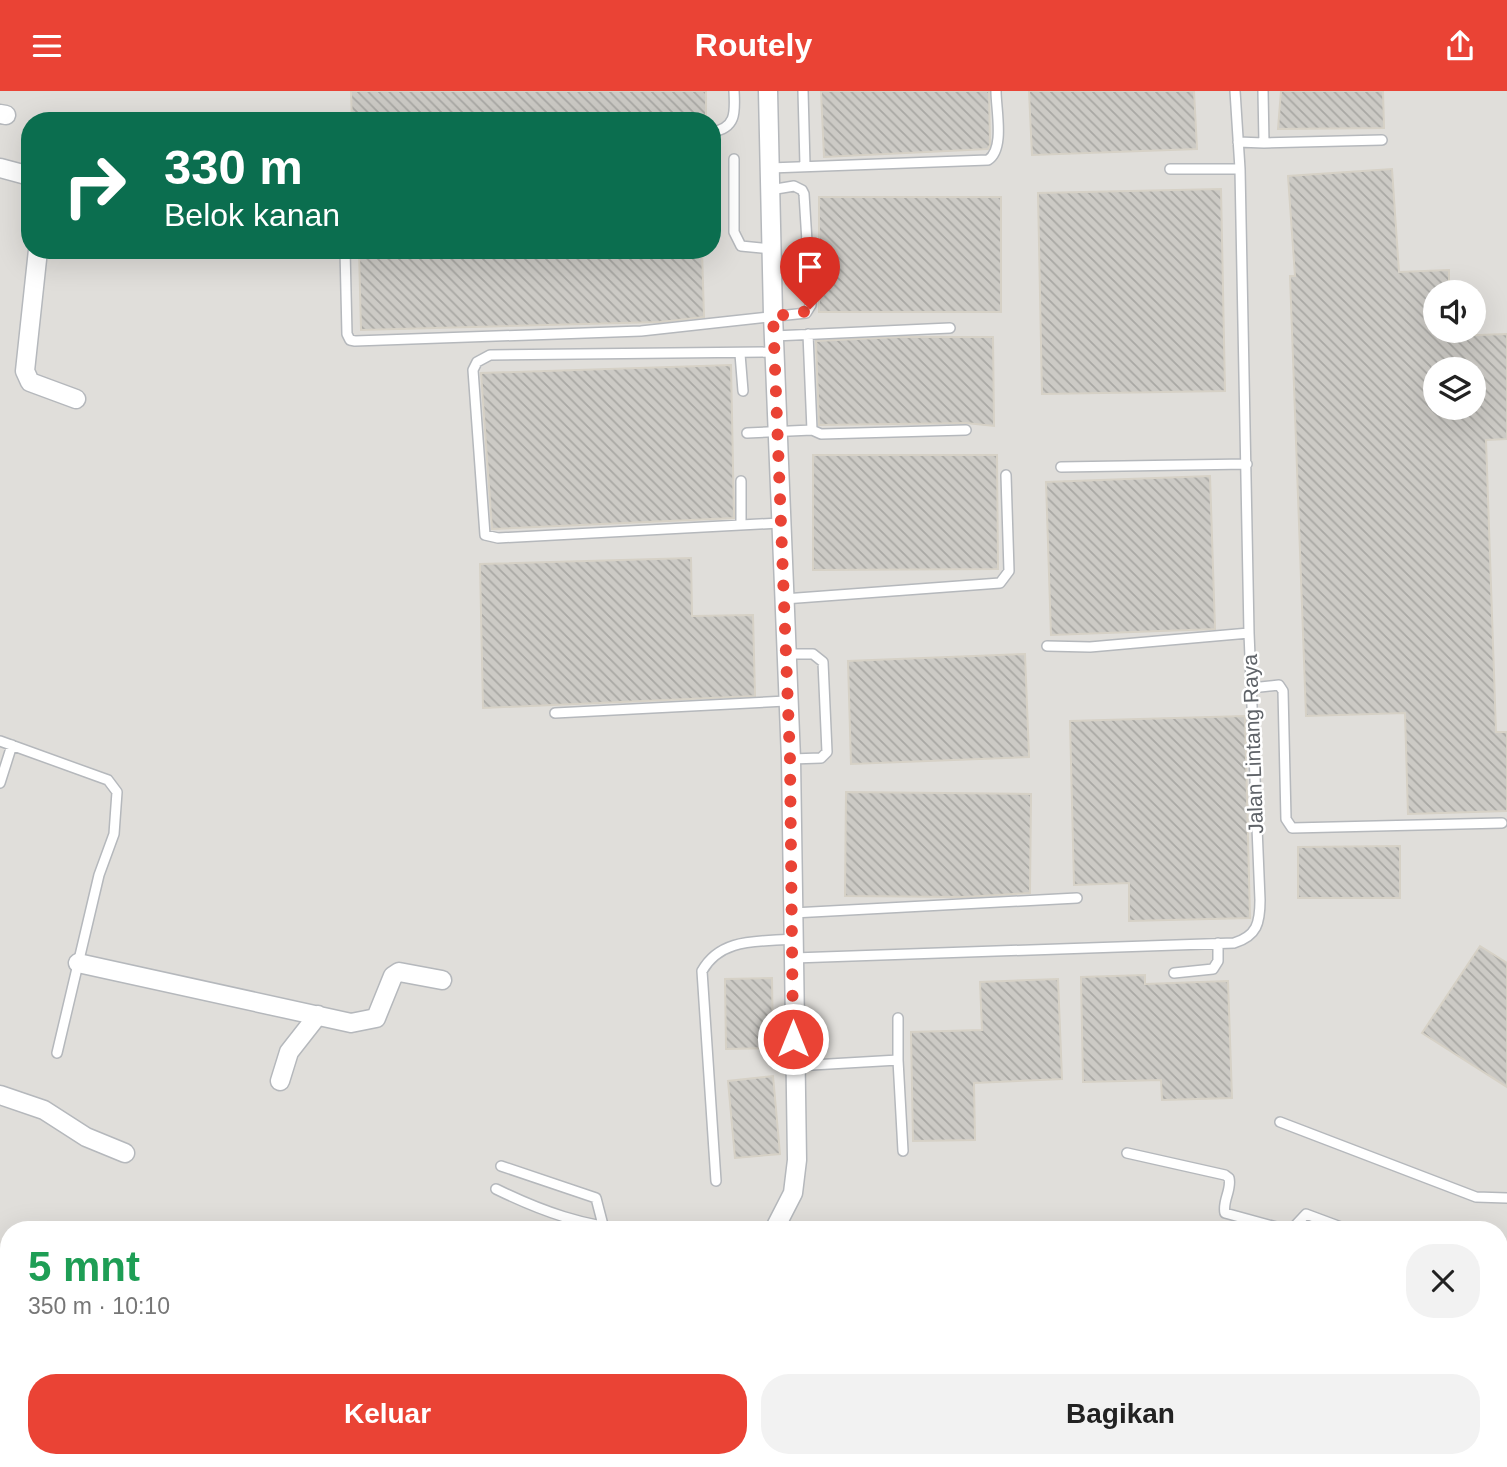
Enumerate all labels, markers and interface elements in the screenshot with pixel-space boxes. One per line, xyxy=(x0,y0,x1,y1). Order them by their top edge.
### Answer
icon: menu xyxy=(28,27,66,65)
text: Routely xyxy=(695,27,812,63)
icon: share xyxy=(1441,27,1479,65)
icon: right xyxy=(49,140,140,231)
text: 330 m xyxy=(164,140,303,194)
text: Belok kanan xyxy=(164,197,340,233)
pin xyxy=(780,237,840,309)
icon: arrive xyxy=(791,248,829,286)
map controls xyxy=(1423,280,1486,420)
button: sound xyxy=(1423,280,1486,343)
button: layers xyxy=(1423,357,1486,420)
street label: Jalan Lintang Raya xyxy=(1238,653,1267,834)
position arrow xyxy=(756,1002,830,1076)
text: 5 mnt xyxy=(28,1243,140,1290)
button: close xyxy=(1406,1244,1480,1318)
text: 350 m · 10:10 xyxy=(28,1293,170,1319)
button: Keluar xyxy=(28,1374,747,1454)
button: Bagikan xyxy=(761,1374,1480,1454)

